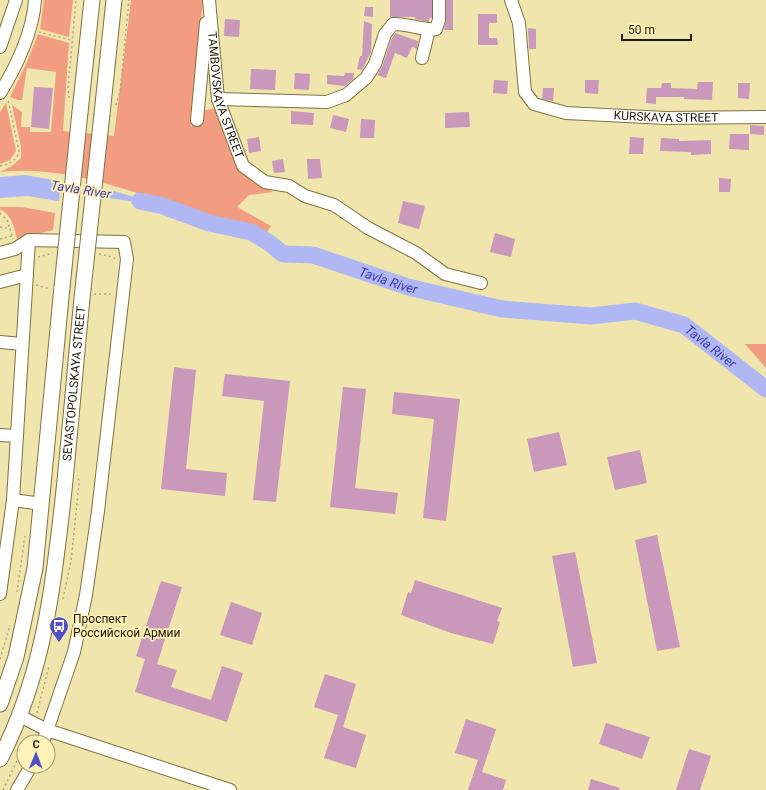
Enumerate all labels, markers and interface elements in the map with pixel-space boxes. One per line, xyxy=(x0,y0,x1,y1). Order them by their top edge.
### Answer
scale bar xyxy=(622,16,691,42)
text: 50 m xyxy=(628,23,655,37)
street label: TAMBOVSKAYA STREET xyxy=(205,31,246,160)
street label: KURSKAYA STREET xyxy=(613,108,718,125)
water label: Tavla River xyxy=(50,177,113,202)
water label: Tavla River xyxy=(357,264,420,297)
street label: SEVASTOPOLSKAYA STREET xyxy=(60,305,88,462)
water label: Tavla River xyxy=(682,322,740,371)
place label: Проспект Российской Армии xyxy=(73,612,181,640)
bus stop icon: Проспект Российской Армии xyxy=(48,615,70,643)
north arrow xyxy=(16,734,56,774)
text: С xyxy=(32,738,40,751)

